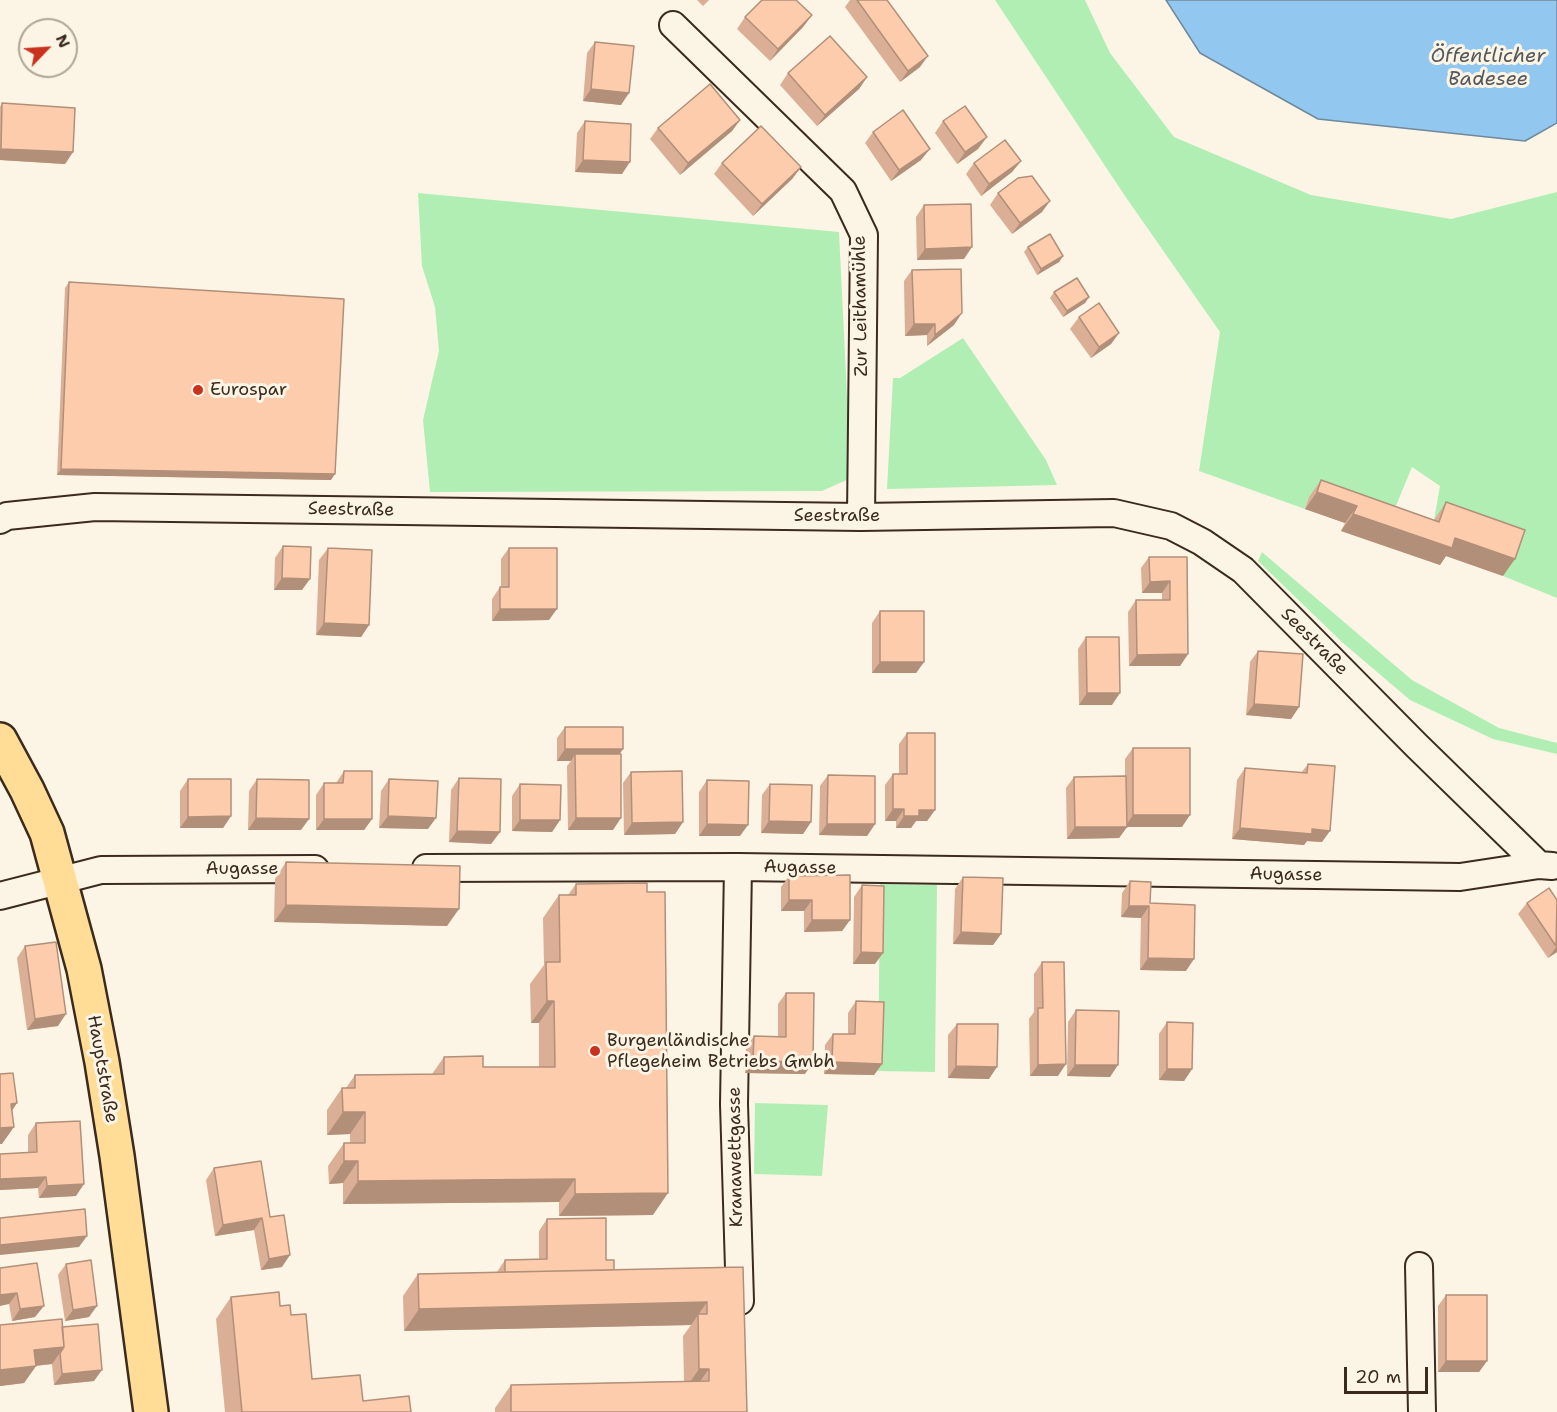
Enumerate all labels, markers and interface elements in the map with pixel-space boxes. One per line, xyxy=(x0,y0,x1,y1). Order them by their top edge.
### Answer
north arrow xyxy=(18,18,78,78)
text: N xyxy=(51,31,75,51)
water label: Öffentlicher Badesee xyxy=(1430,45,1546,92)
street label: Zur Leithamühle xyxy=(849,235,873,377)
place label: Eurospar xyxy=(210,379,287,401)
marker: Eurospar xyxy=(191,383,205,397)
street label: Seestraße xyxy=(308,498,394,522)
street label: Seestraße xyxy=(794,505,880,527)
street label: Seestraße xyxy=(1276,604,1352,680)
street label: Augasse xyxy=(763,857,837,879)
street label: Augasse xyxy=(206,858,278,880)
street label: Augasse xyxy=(1249,864,1323,886)
street label: Hauptstraße xyxy=(82,1014,122,1124)
place label: Burgenländische Pflegeheim Betriebs Gmbh xyxy=(607,1030,835,1072)
marker: Burgenländische Pflegeheim Betriebs Gmbh xyxy=(588,1044,602,1058)
street label: Kranawettgasse xyxy=(724,1086,748,1228)
scale bar xyxy=(1347,1355,1431,1393)
text: 20 m xyxy=(1355,1365,1401,1389)

